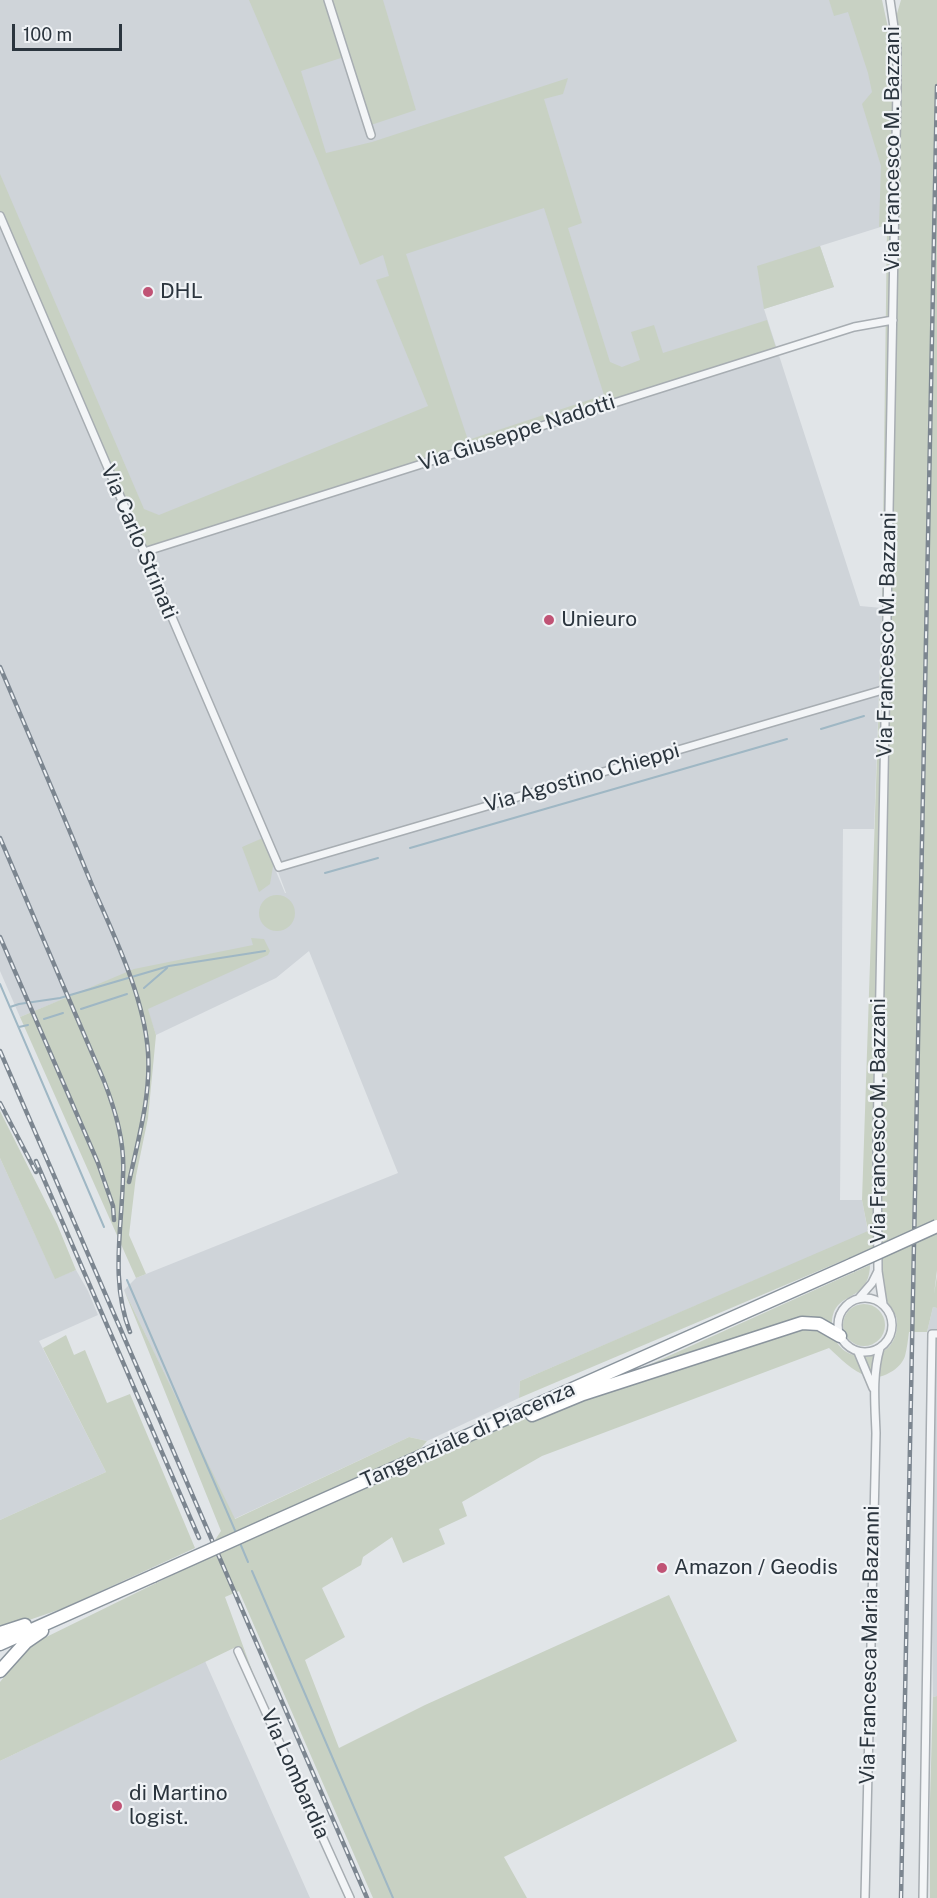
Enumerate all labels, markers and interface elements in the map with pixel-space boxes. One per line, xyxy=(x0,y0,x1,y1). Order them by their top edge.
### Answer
scale bar xyxy=(15,12,124,50)
text: 100 m xyxy=(23,24,72,45)
street label: Via Francesco M. Bazzani xyxy=(880,26,906,272)
place label: DHL xyxy=(160,279,203,305)
marker: DHL xyxy=(141,285,155,299)
street label: Via Giuseppe Nadotti xyxy=(416,389,618,477)
street label: Via Carlo Strinati xyxy=(95,461,183,623)
street label: Via Francesco M. Bazzani xyxy=(872,512,902,758)
place label: Unieuro xyxy=(561,607,637,633)
marker: Unieuro xyxy=(542,613,556,627)
street label: Via Agostino Chieppi xyxy=(481,738,683,818)
street label: Via Francesco M. Bazzani xyxy=(866,998,892,1244)
street label: Tangenziale di Piacenza xyxy=(357,1376,579,1494)
street label: Via Francesca Maria Bazanni xyxy=(855,1505,885,1785)
place label: Amazon / Geodis xyxy=(674,1555,838,1581)
marker: Amazon / Geodis xyxy=(655,1561,669,1575)
street label: Via Lombardia xyxy=(255,1705,335,1843)
place label: di Martino logist. xyxy=(129,1781,228,1831)
marker: di Martino logist. xyxy=(110,1799,124,1813)

